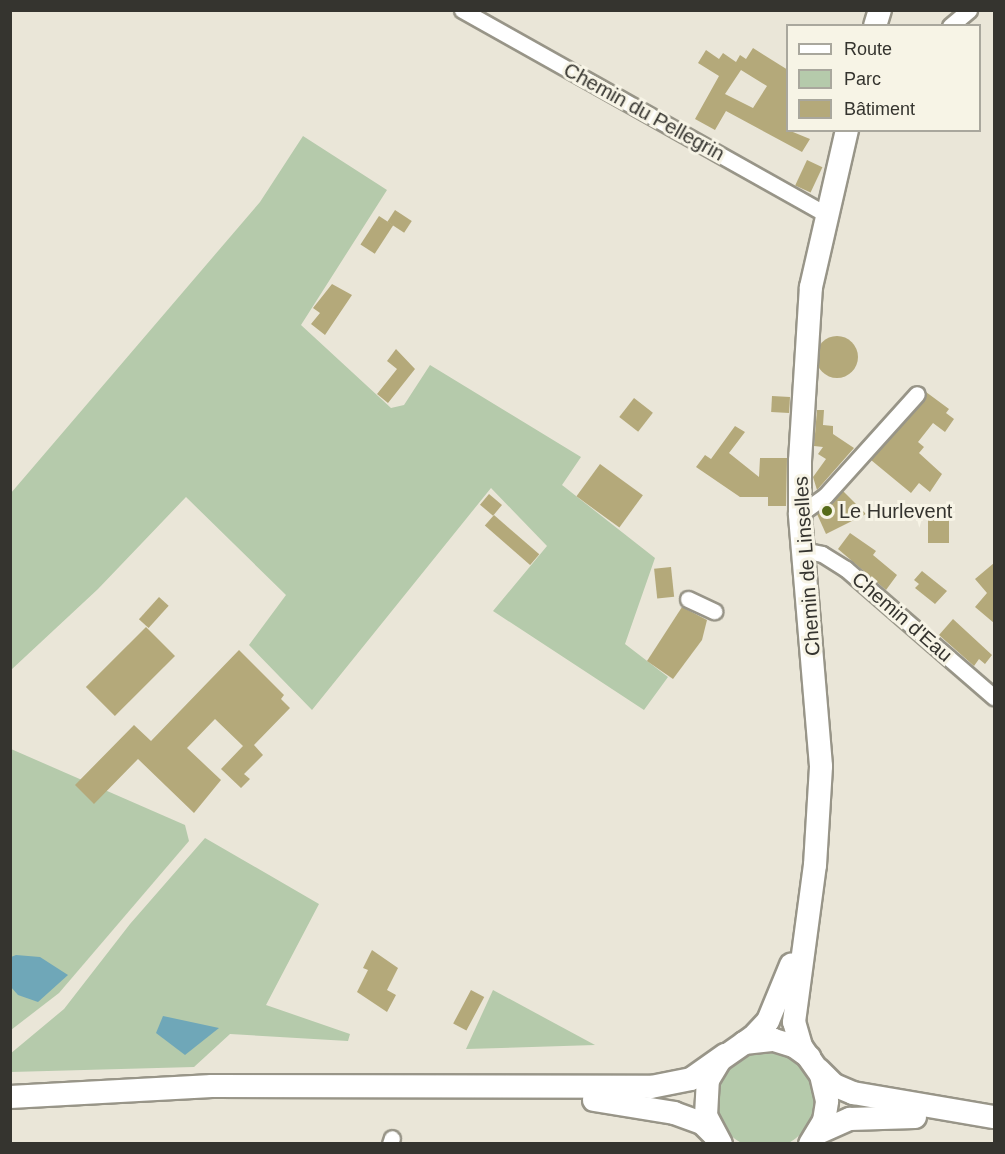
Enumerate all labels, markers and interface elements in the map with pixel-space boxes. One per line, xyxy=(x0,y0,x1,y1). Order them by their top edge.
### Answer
legend xyxy=(786,24,981,132)
text: Route xyxy=(844,39,892,59)
street label: Chemin du Pellegrin xyxy=(559,58,729,166)
text: Parc xyxy=(844,69,881,89)
text: Bâtiment xyxy=(844,99,915,119)
street label: Chemin de Linselles xyxy=(789,475,825,657)
place label: Le Hurlevent xyxy=(839,499,952,523)
marker: Le Hurlevent xyxy=(820,504,834,518)
street label: Chemin d'Eau xyxy=(847,567,957,667)

